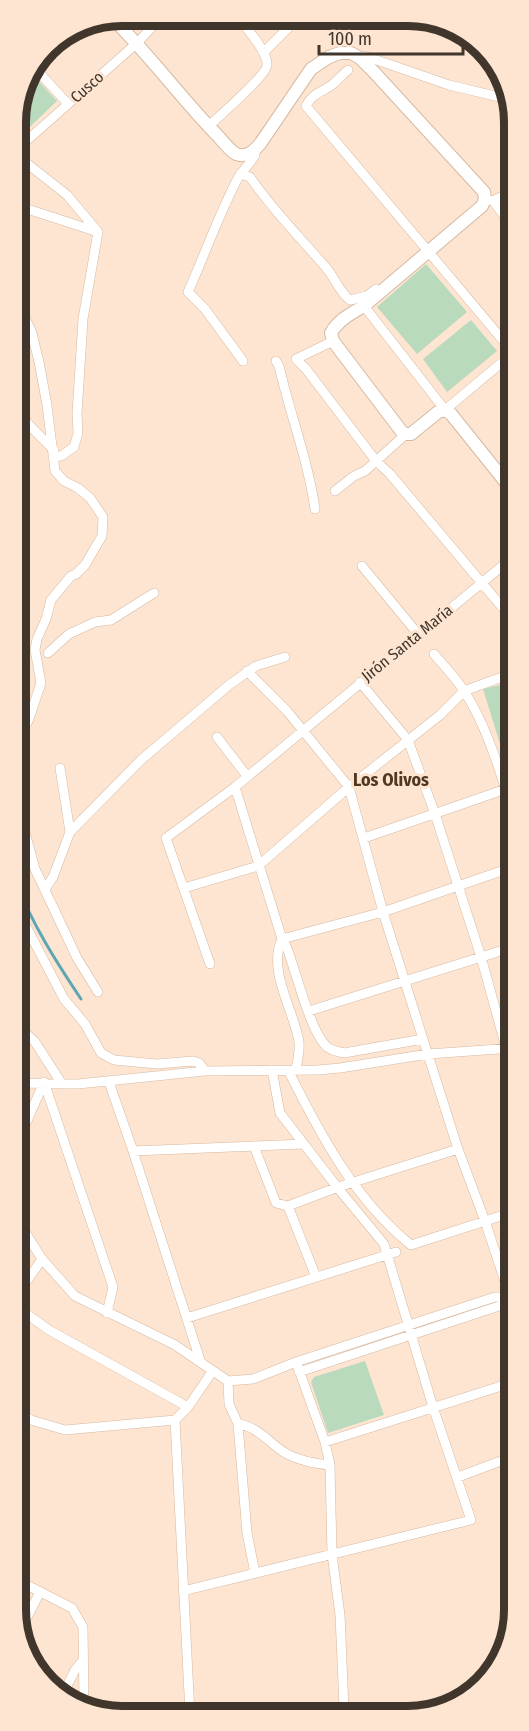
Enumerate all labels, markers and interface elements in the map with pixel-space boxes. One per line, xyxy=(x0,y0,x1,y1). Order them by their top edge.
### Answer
scale bar xyxy=(319,18,463,56)
text: 100 m xyxy=(328,28,372,50)
street label: Cusco xyxy=(67,67,107,107)
street label: Jirón Santa María xyxy=(358,600,457,686)
district label: Los Olivos xyxy=(353,769,429,791)

